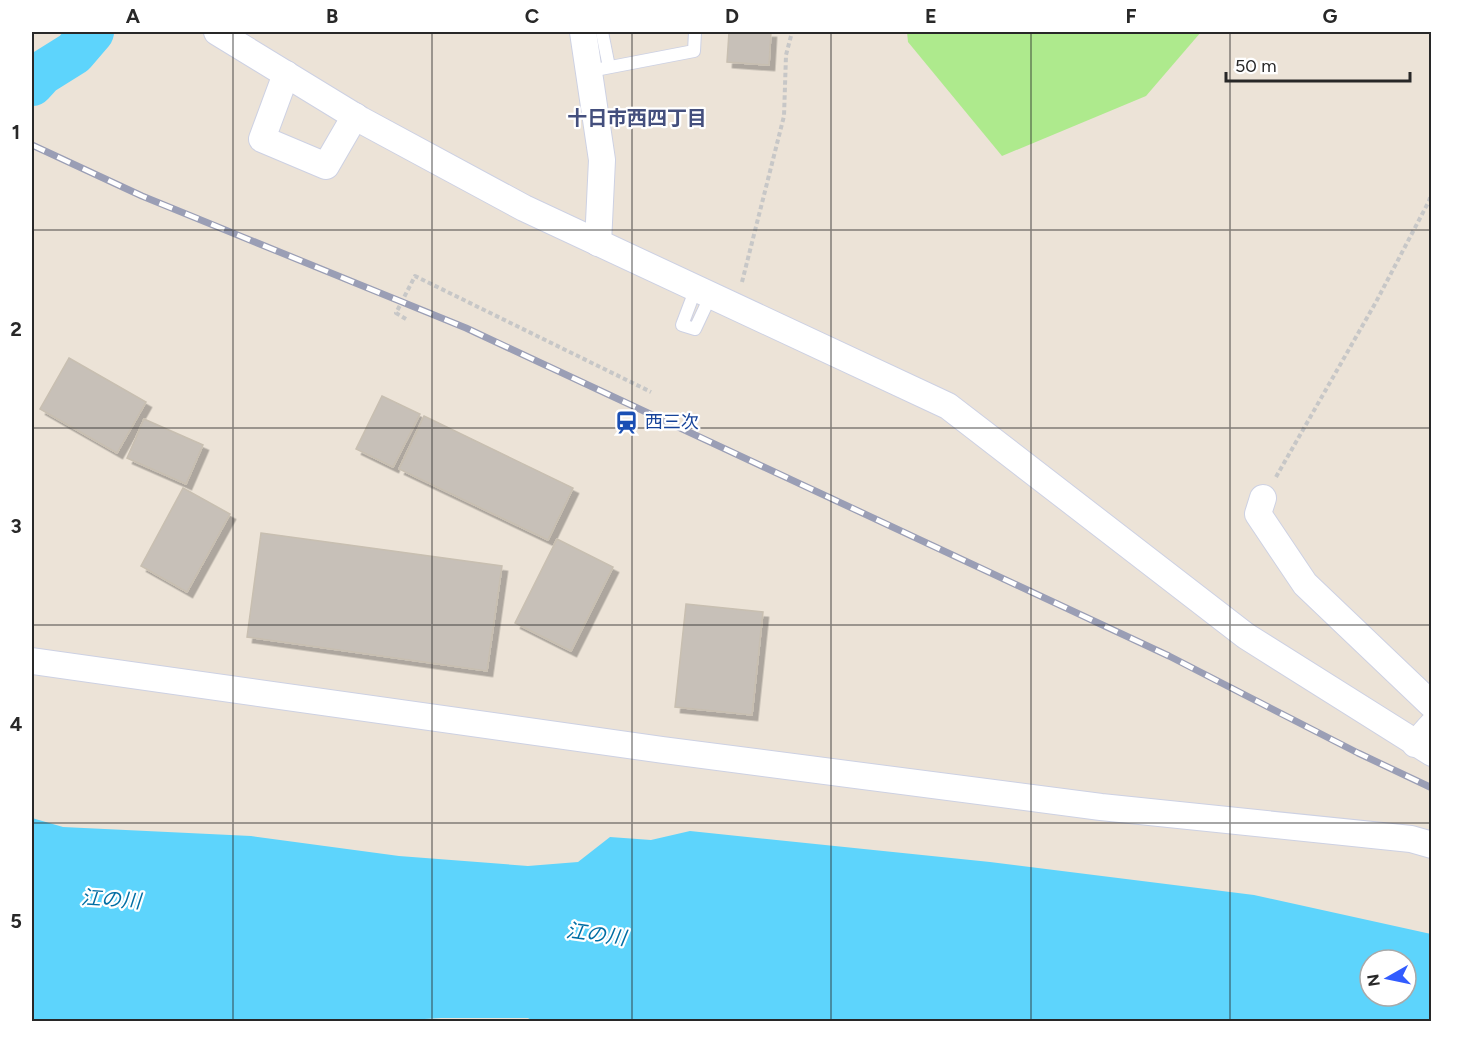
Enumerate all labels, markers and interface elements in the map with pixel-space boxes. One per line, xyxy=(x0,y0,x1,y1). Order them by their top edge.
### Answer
text: A xyxy=(126,4,141,28)
text: B xyxy=(326,4,338,28)
text: C xyxy=(525,4,539,28)
text: D xyxy=(725,4,739,28)
text: E xyxy=(925,4,937,28)
text: F xyxy=(1125,4,1137,28)
text: G xyxy=(1323,4,1338,28)
scale bar xyxy=(1226,45,1410,83)
text: 50 m xyxy=(1235,55,1277,77)
district label: 十日市西四丁目 xyxy=(567,106,707,130)
text: 1 xyxy=(12,120,20,144)
text: 2 xyxy=(10,317,22,341)
station icon: 西三次 xyxy=(614,409,640,435)
place label: 西三次 xyxy=(645,411,699,433)
text: 3 xyxy=(10,514,22,538)
text: 4 xyxy=(10,712,23,736)
water label: 江の川 xyxy=(80,885,144,913)
text: 5 xyxy=(10,909,22,933)
water label: 江の川 xyxy=(565,918,629,950)
north arrow xyxy=(1358,948,1418,1008)
text: N xyxy=(1363,973,1384,988)

